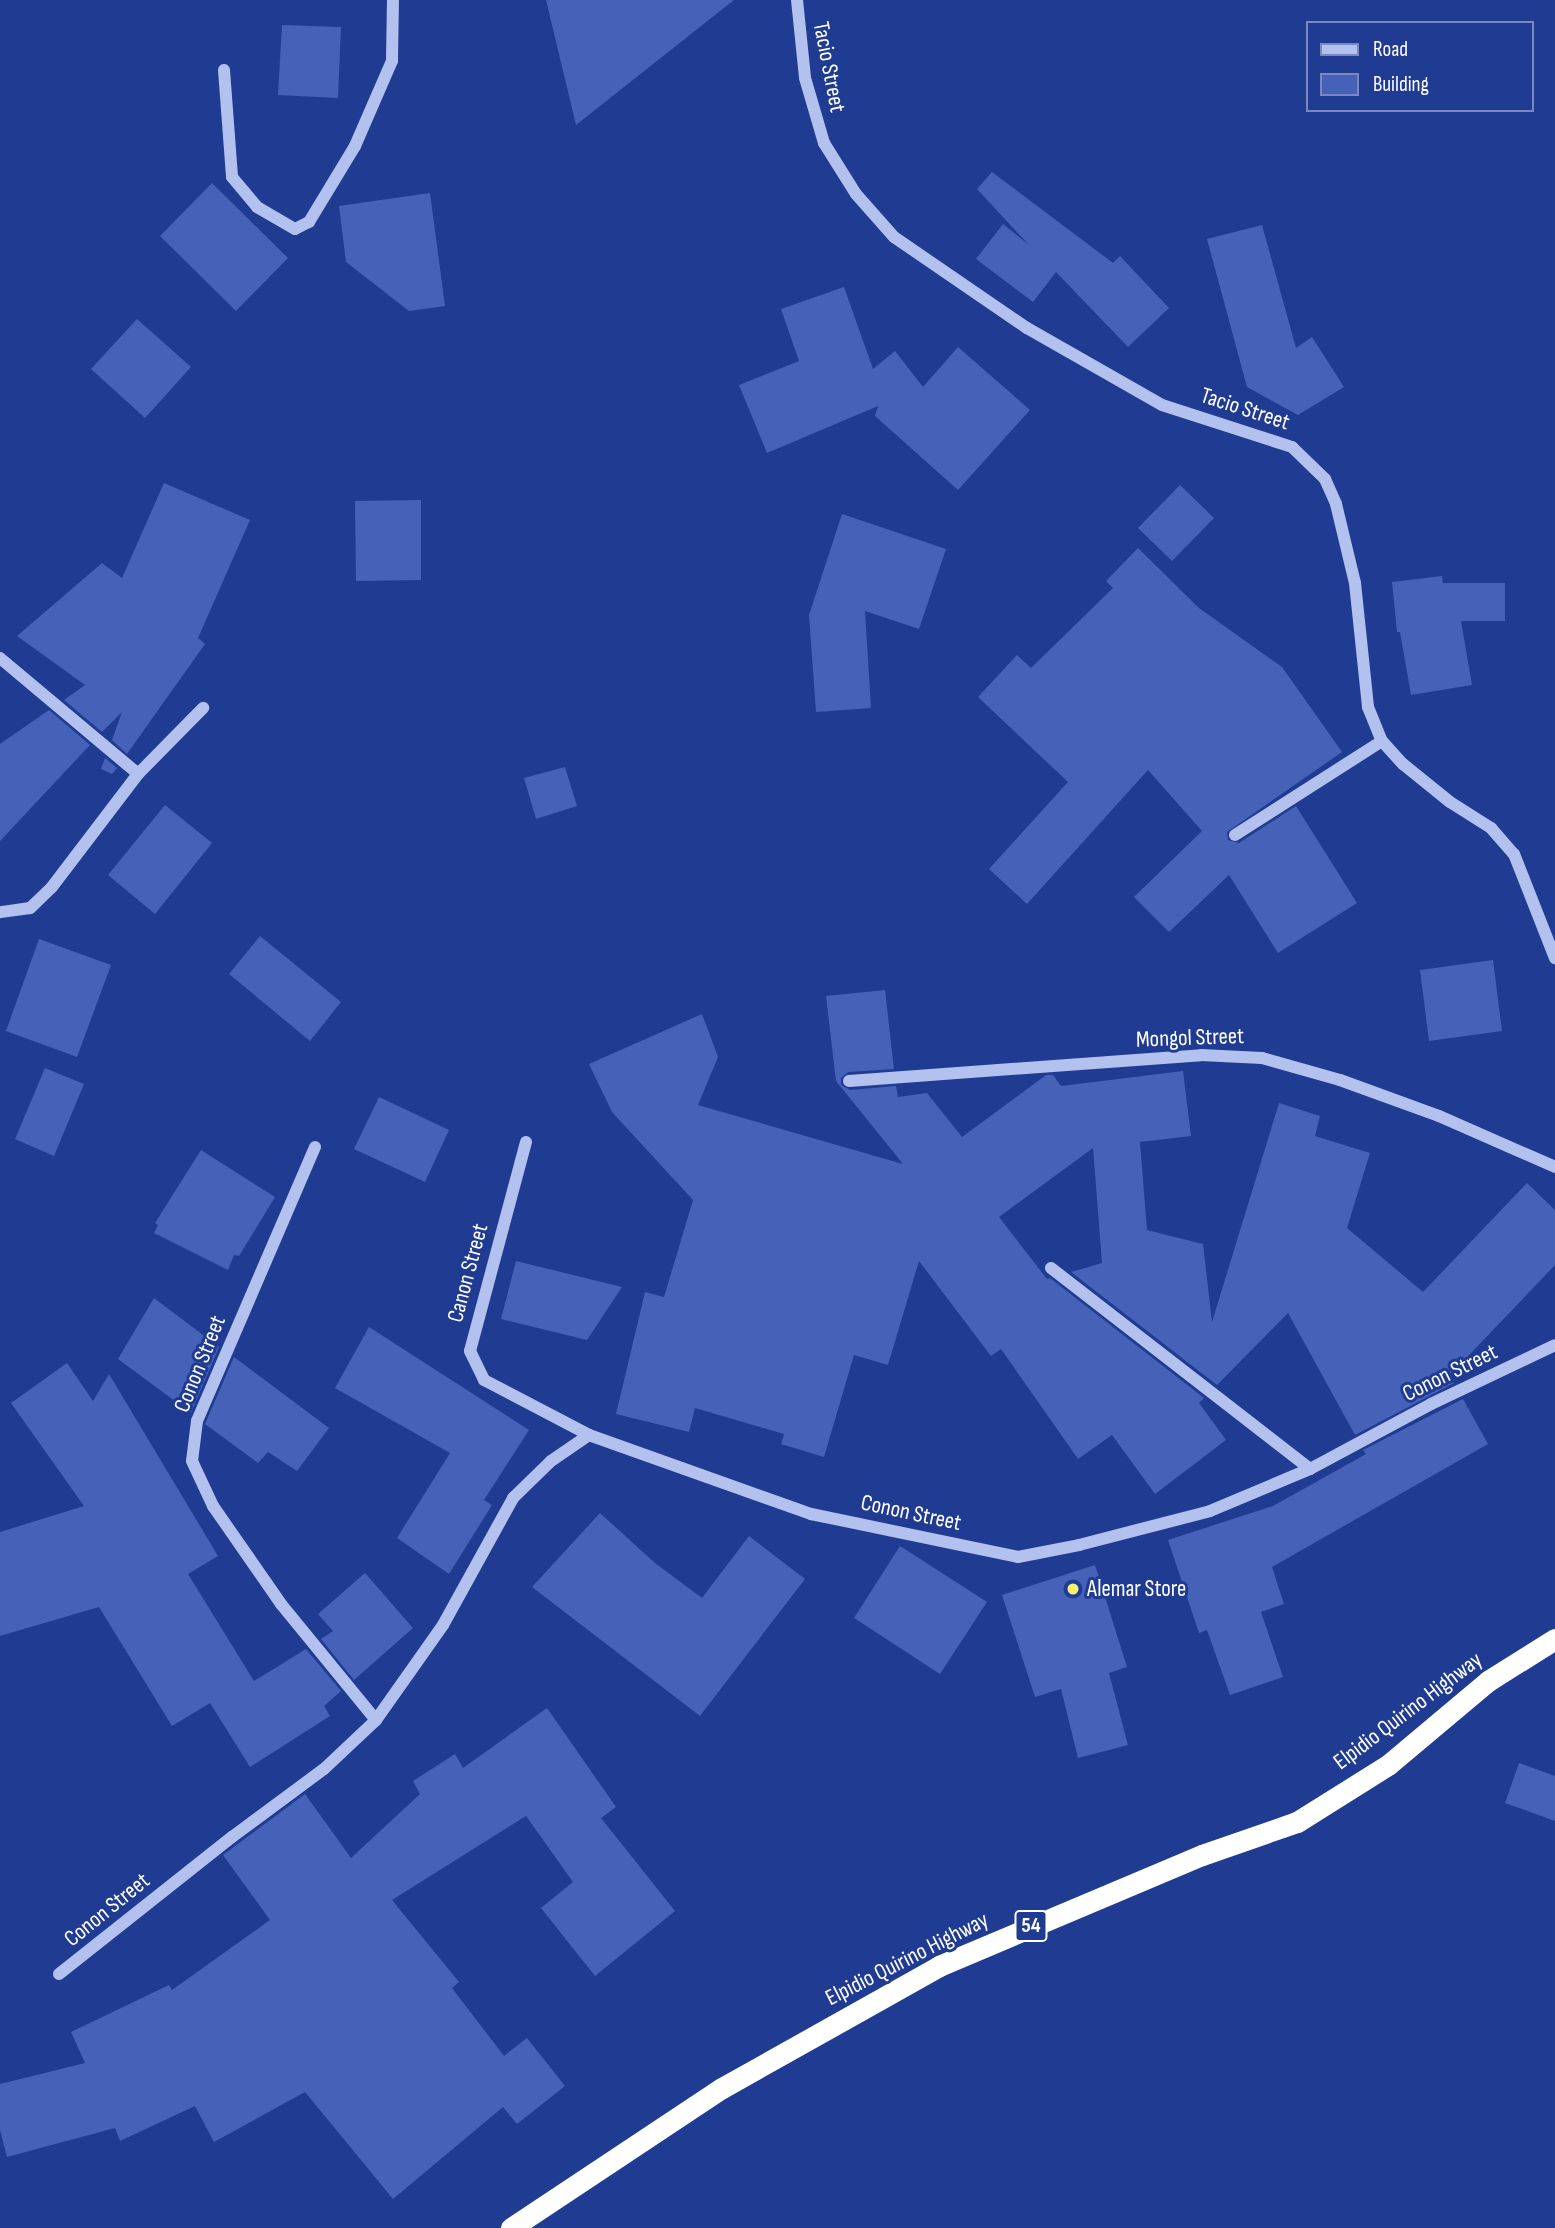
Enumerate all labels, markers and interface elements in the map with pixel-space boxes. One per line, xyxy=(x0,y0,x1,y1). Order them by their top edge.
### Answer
street label: Tacio Street xyxy=(807,19,851,115)
legend xyxy=(1306,21,1534,112)
text: Road xyxy=(1373,37,1408,62)
text: Building xyxy=(1373,72,1429,97)
street label: Tacio Street xyxy=(1197,382,1293,436)
street label: Mongol Street xyxy=(1135,1022,1245,1054)
street label: Canon Street xyxy=(442,1221,494,1325)
street label: Conon Street xyxy=(168,1312,232,1416)
street label: Conon Street xyxy=(1398,1338,1502,1408)
street label: Conon Street xyxy=(858,1489,964,1537)
place label: Alemar Store xyxy=(1087,1575,1186,1603)
marker: Alemar Store xyxy=(1065,1581,1081,1597)
street label: Elpidio Quirino Highway xyxy=(1328,1646,1488,1776)
street label: Conon Street xyxy=(59,1867,155,1953)
street label: Elpidio Quirino Highway xyxy=(821,1906,993,2012)
road number: 54 xyxy=(1014,1909,1048,1944)

